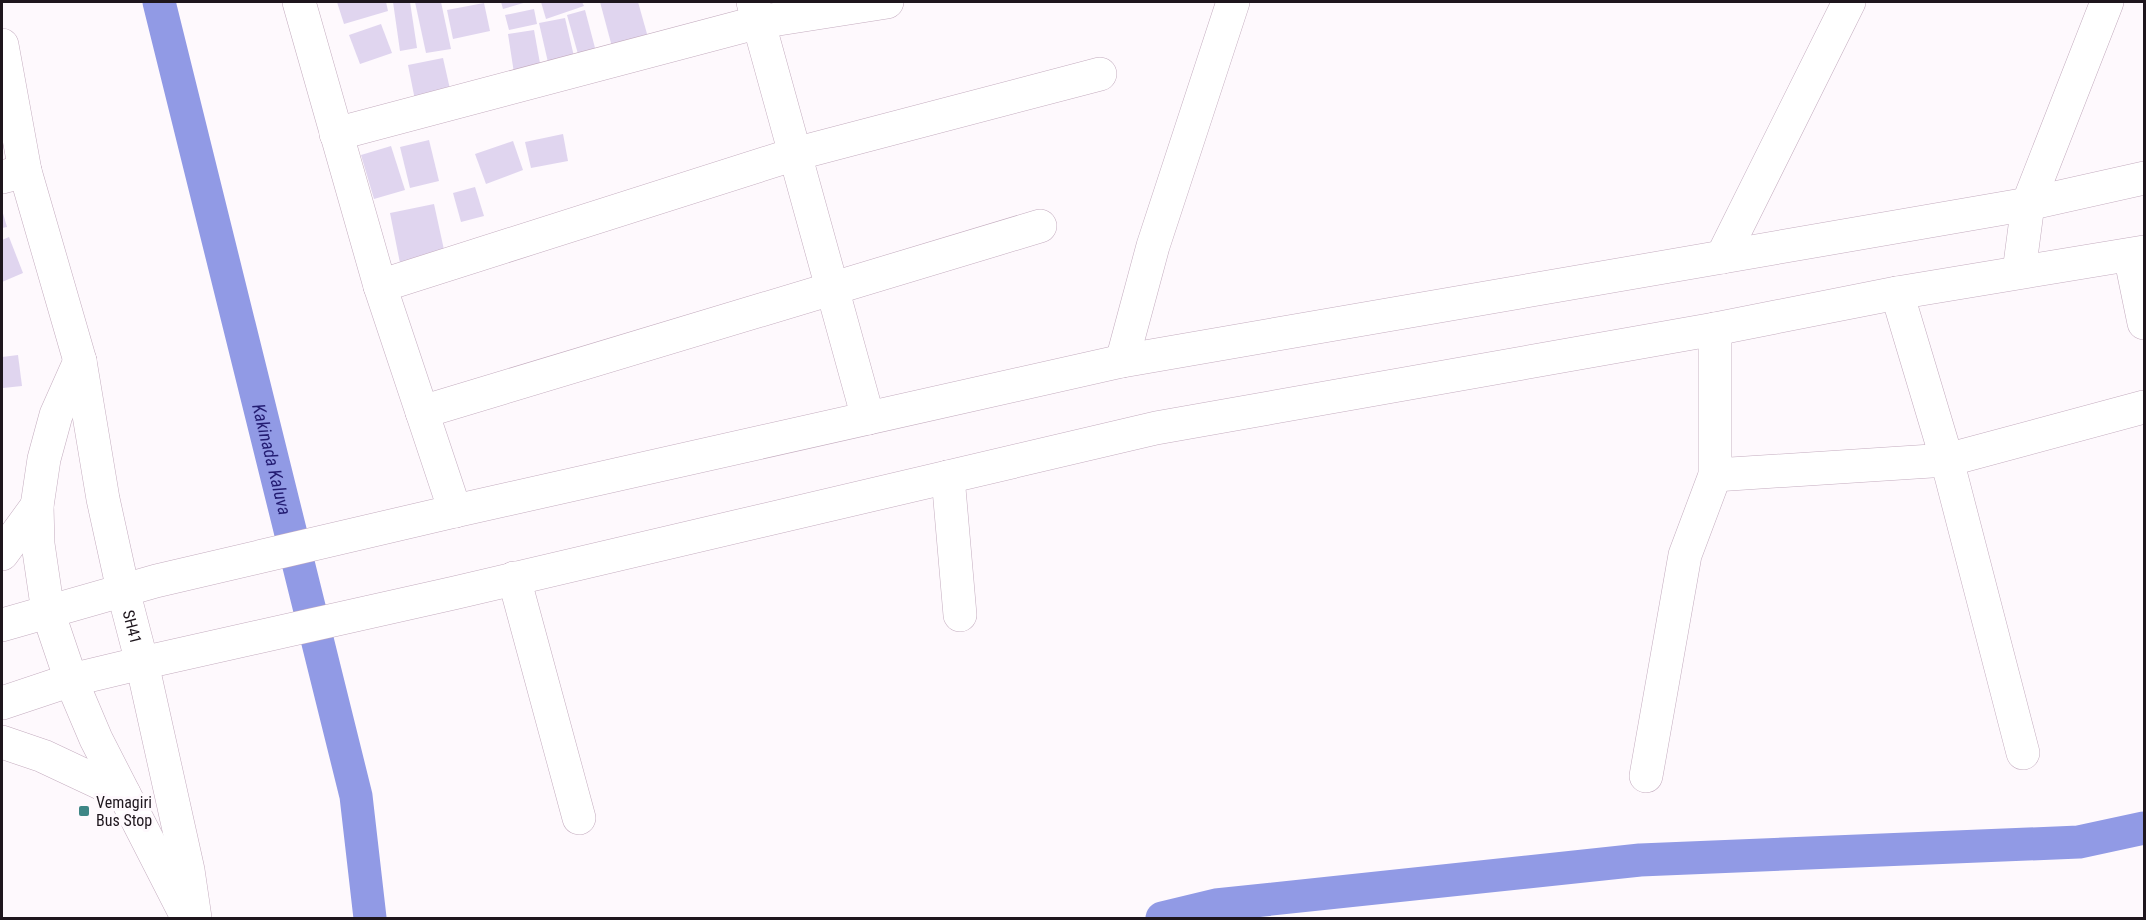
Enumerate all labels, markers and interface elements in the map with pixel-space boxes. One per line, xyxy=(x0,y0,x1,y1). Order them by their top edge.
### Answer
water label: Kakinada Kaluva xyxy=(249,401,296,517)
street label: SH41 xyxy=(119,608,146,646)
place label: Vemagiri Bus Stop xyxy=(96,793,152,830)
marker: Vemagiri Bus Stop xyxy=(77,804,91,818)

